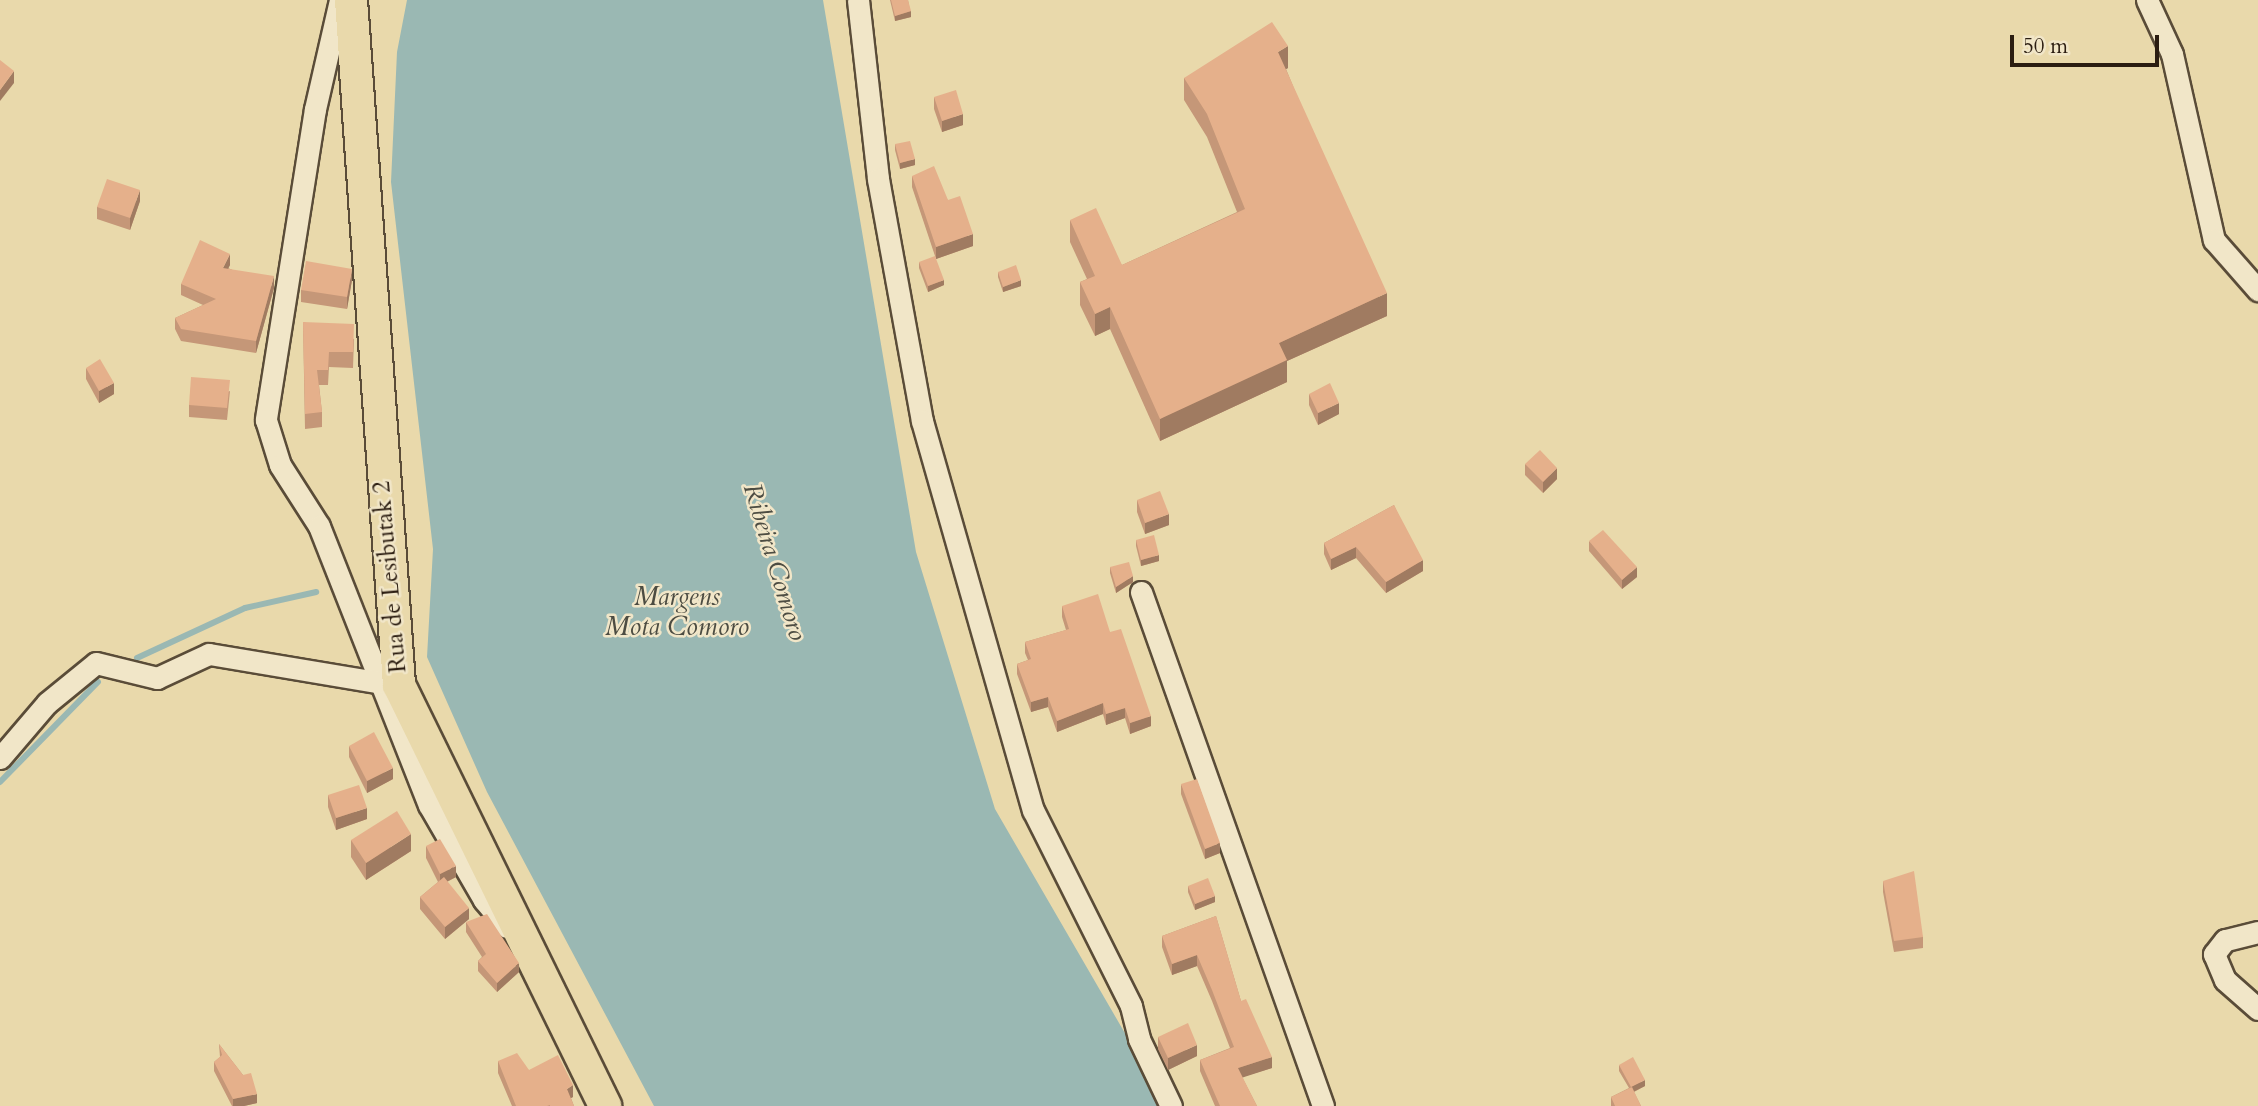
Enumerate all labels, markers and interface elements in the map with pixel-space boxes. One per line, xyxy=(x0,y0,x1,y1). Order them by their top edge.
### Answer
scale bar xyxy=(2013,21,2162,65)
text: 50 m xyxy=(2023,32,2068,61)
street label: Rua de Lesibutak 2 xyxy=(367,480,413,674)
water label: Ribeira Comoro xyxy=(736,480,814,644)
water label: Margens Mota Comoro xyxy=(605,581,749,642)

